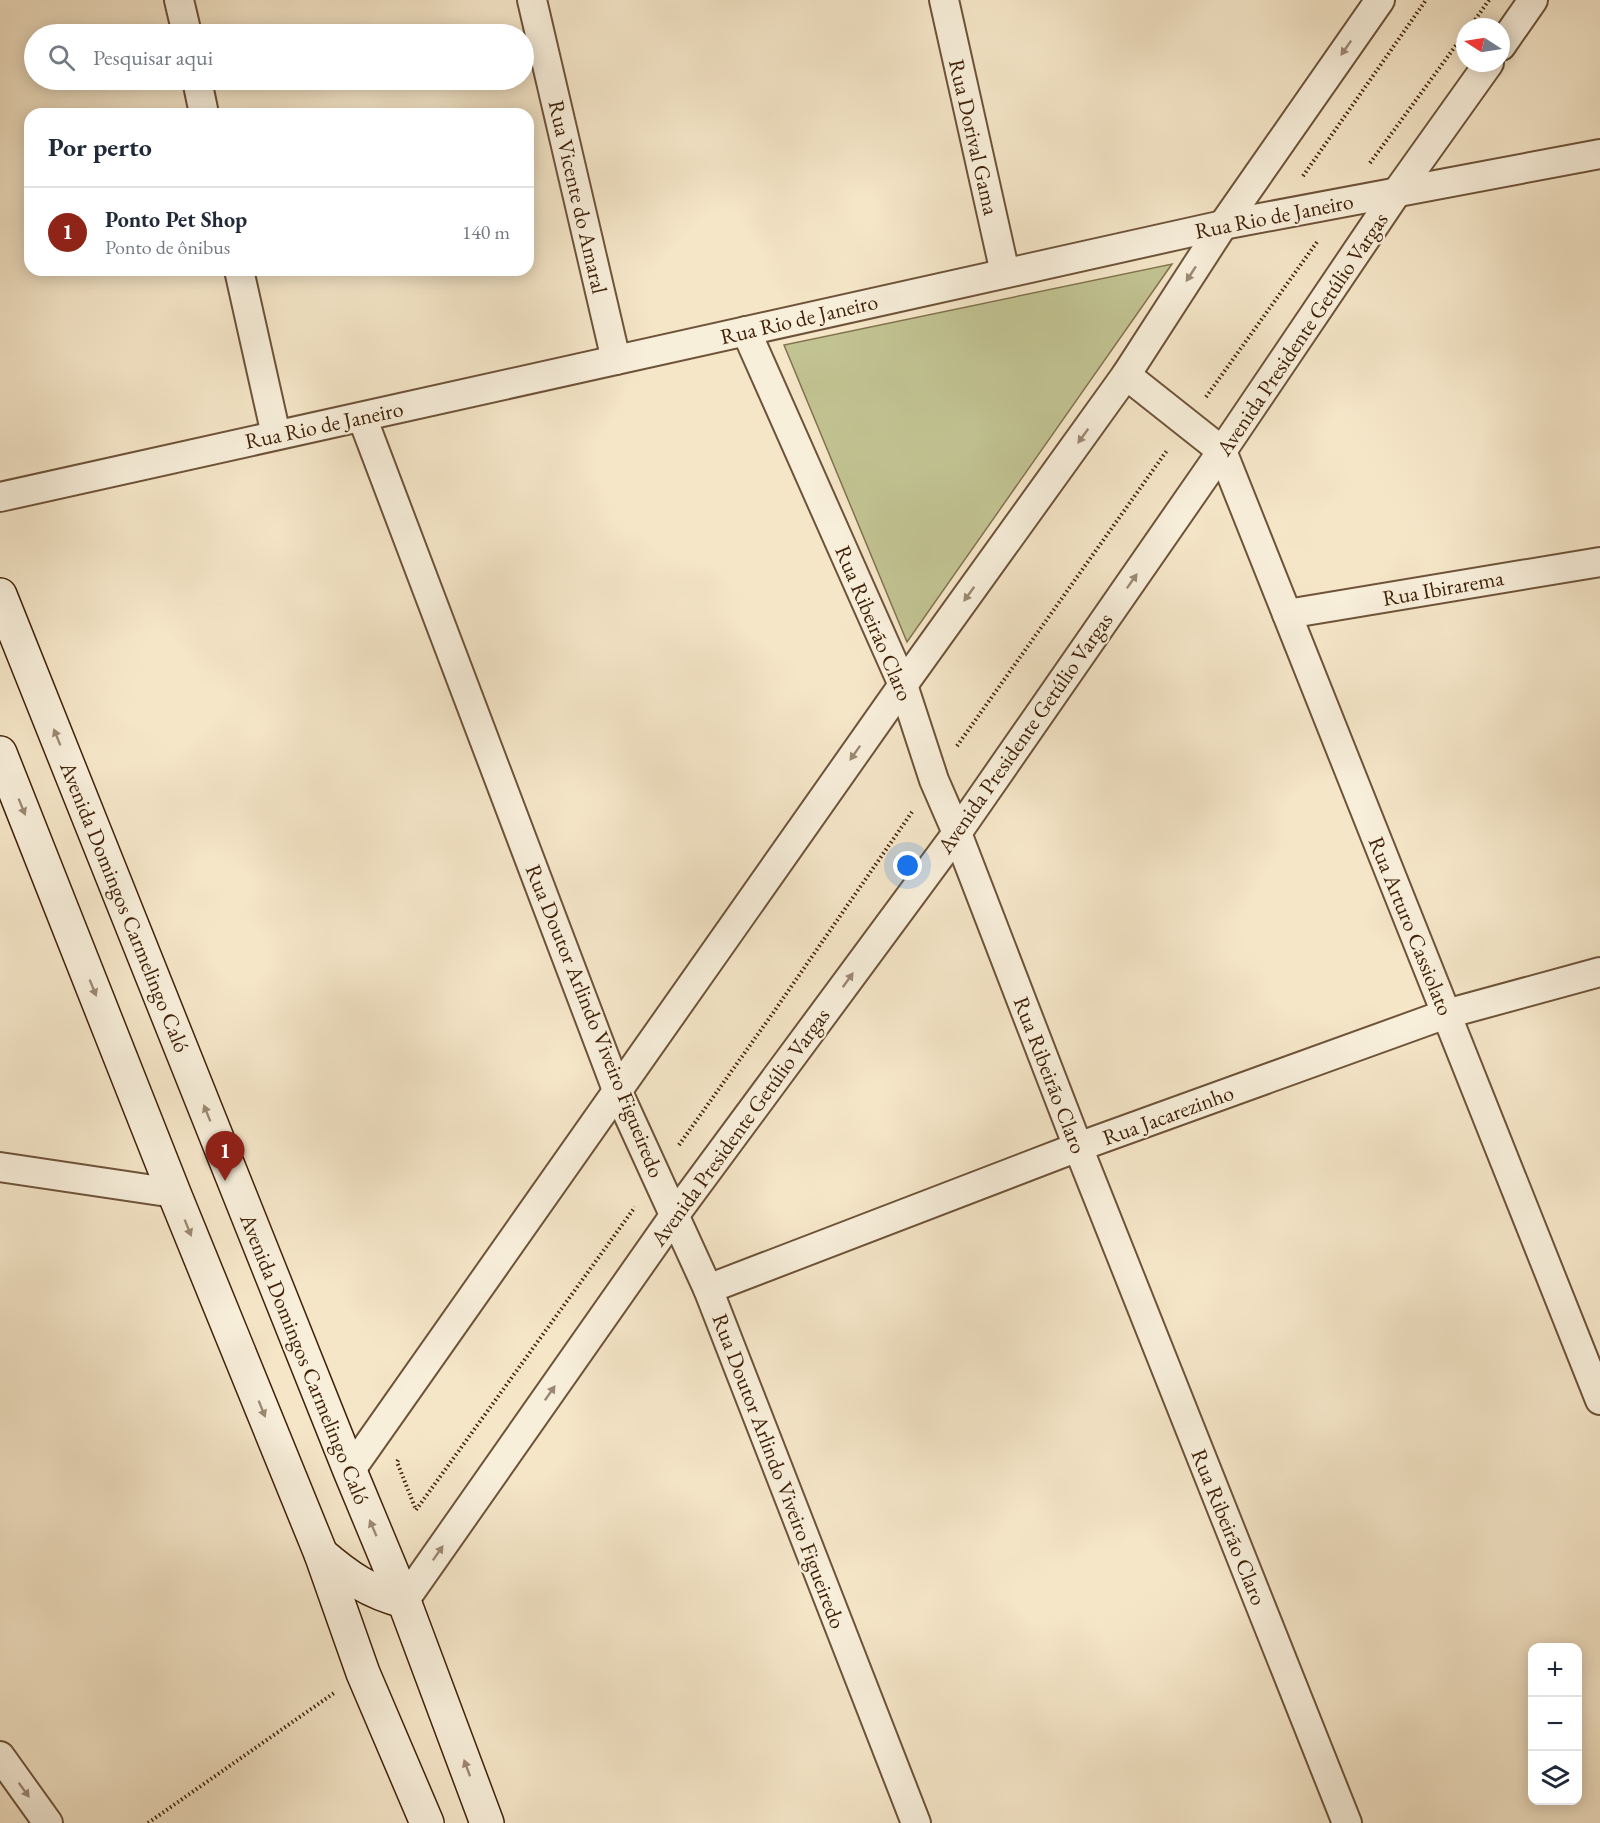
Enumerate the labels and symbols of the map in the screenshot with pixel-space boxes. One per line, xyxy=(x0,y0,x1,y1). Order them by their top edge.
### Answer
north arrow xyxy=(1456,18,1510,72)
one-way arrow xyxy=(1340,39,1352,55)
street label: Rua Dorival Gama xyxy=(942,56,1006,218)
street label: Rua Vicente do Amaral xyxy=(542,97,614,297)
street label: Rua Rio de Janeiro xyxy=(1192,186,1356,246)
street label: Avenida Presidente Getúlio Vargas xyxy=(1209,207,1394,462)
one-way arrow xyxy=(1186,266,1197,282)
street label: Rua Rio de Janeiro xyxy=(717,287,881,351)
street label: Rua Rio de Janeiro xyxy=(242,394,406,456)
one-way arrow xyxy=(1077,428,1089,443)
street label: Rua Ribeirão Claro xyxy=(828,541,920,705)
street label: Rua Ibirarema xyxy=(1380,563,1506,613)
one-way arrow xyxy=(1126,573,1137,590)
one-way arrow xyxy=(963,587,975,602)
street label: Avenida Presidente Getúlio Vargas xyxy=(930,607,1119,860)
one-way arrow xyxy=(52,727,62,745)
one-way arrow xyxy=(849,744,861,760)
street label: Avenida Domingos Carmelingo Caló xyxy=(53,756,197,1057)
one-way arrow xyxy=(17,798,27,816)
street label: Rua Arturo Cassiolato xyxy=(1362,832,1460,1020)
your location xyxy=(893,851,922,880)
street label: Rua Doutor Arlindo Viveiro Figueiredo xyxy=(519,860,671,1182)
one-way arrow xyxy=(842,972,854,987)
one-way arrow xyxy=(88,980,98,998)
street label: Rua Ribeirão Claro xyxy=(1007,992,1093,1158)
street label: Avenida Presidente Getúlio Vargas xyxy=(643,1002,836,1253)
street label: Rua Jacarezinho xyxy=(1098,1078,1238,1152)
one-way arrow xyxy=(202,1104,211,1122)
pin: 1 xyxy=(206,1132,244,1181)
street label: Avenida Domingos Carmelingo Caló xyxy=(233,1208,377,1509)
one-way arrow xyxy=(183,1220,193,1238)
street label: Rua Doutor Arlindo Viveiro Figueiredo xyxy=(705,1309,853,1633)
one-way arrow xyxy=(544,1386,556,1402)
one-way arrow xyxy=(258,1400,267,1418)
street label: Rua Ribeirão Claro xyxy=(1184,1445,1274,1610)
one-way arrow xyxy=(369,1519,378,1536)
one-way arrow xyxy=(432,1545,444,1561)
one-way arrow xyxy=(461,1759,471,1777)
one-way arrow xyxy=(18,1781,30,1797)

